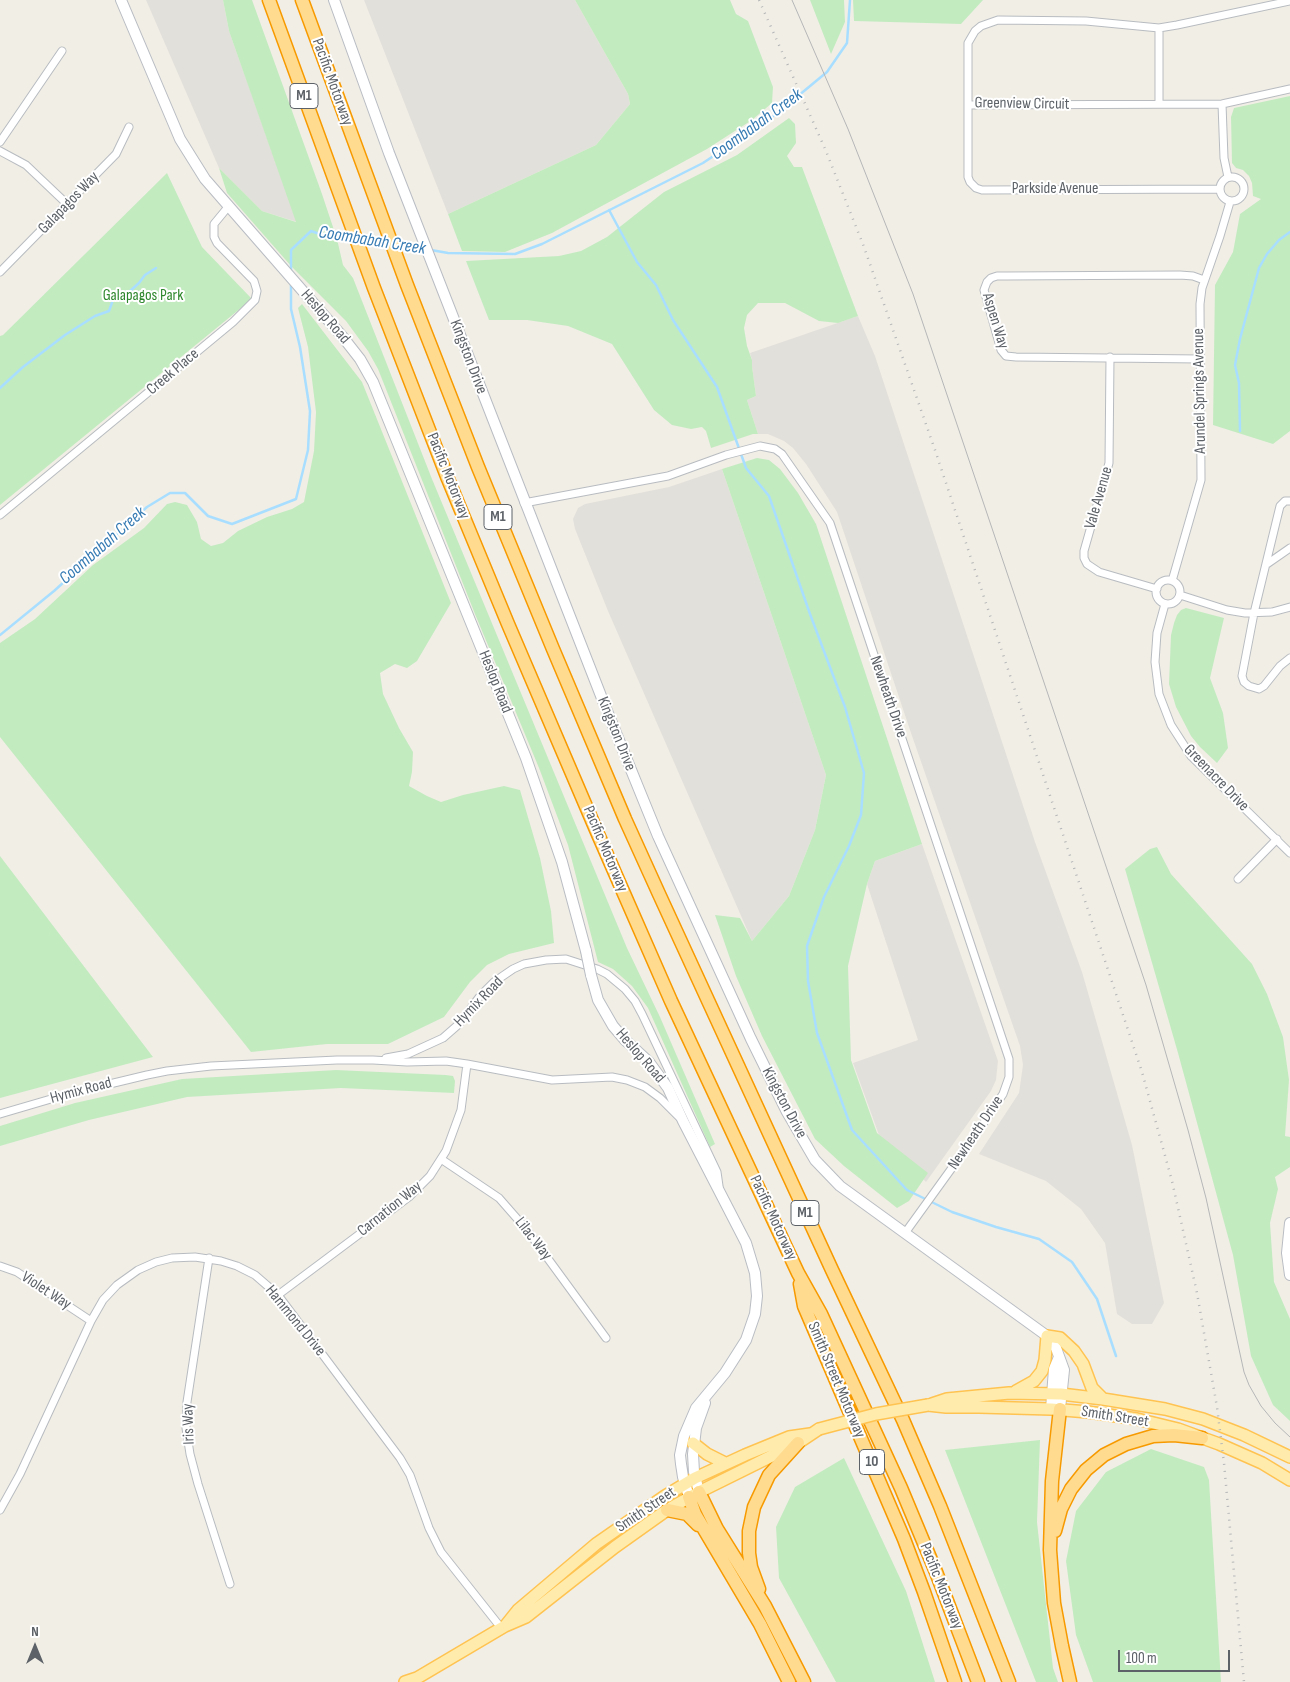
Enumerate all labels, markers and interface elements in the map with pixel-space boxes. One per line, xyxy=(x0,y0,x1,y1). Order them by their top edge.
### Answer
street label: Pacific Motorway xyxy=(307,36,357,128)
road number: M1 xyxy=(290,84,318,108)
water label: Coombabah Creek xyxy=(707,85,807,165)
street label: Greenview Circuit xyxy=(974,94,1070,114)
street label: Galapagos Way xyxy=(35,168,103,238)
street label: Parkside Avenue xyxy=(1012,179,1098,199)
water label: Coombabah Creek xyxy=(317,222,427,260)
park label: Galapagos Park xyxy=(103,286,183,306)
street label: Heslop Road xyxy=(296,286,354,348)
street label: Aspen Way xyxy=(977,291,1013,351)
street label: Kingston Drive xyxy=(445,317,491,397)
street label: Arundel Springs Avenue xyxy=(1189,328,1211,454)
street label: Creek Place xyxy=(143,345,203,399)
street label: Pacific Motorway xyxy=(422,430,474,522)
street label: Vale Avenue xyxy=(1081,465,1117,531)
water label: Coombabah Creek xyxy=(55,502,151,590)
road number: M1 xyxy=(484,504,512,530)
street label: Heslop Road xyxy=(474,648,516,716)
street label: Newheath Drive xyxy=(865,654,911,740)
street label: Kingston Drive xyxy=(592,694,640,774)
street label: Greenacre Drive xyxy=(1179,740,1253,816)
street label: Pacific Motorway xyxy=(578,803,632,895)
street label: Hymix Road xyxy=(450,973,508,1031)
street label: Heslop Road xyxy=(611,1025,669,1087)
street label: Kingston Drive xyxy=(757,1064,811,1142)
street label: Hymix Road xyxy=(48,1074,114,1108)
street label: Newheath Drive xyxy=(944,1092,1008,1174)
street label: Pacific Motorway xyxy=(745,1173,801,1263)
street label: Carnation Way xyxy=(354,1177,426,1241)
road number: M1 xyxy=(791,1200,819,1226)
street label: Lilac Way xyxy=(510,1214,556,1264)
street label: Violet Way xyxy=(17,1268,75,1314)
street label: Hammond Drive xyxy=(261,1282,329,1360)
street label: Smith Street Motorway xyxy=(803,1319,869,1441)
street label: Smith Street xyxy=(1080,1402,1150,1432)
street label: Iris Way xyxy=(179,1403,199,1445)
road number: 10 xyxy=(860,1450,884,1474)
street label: Smith Street xyxy=(612,1483,680,1537)
street label: Pacific Motorway xyxy=(915,1540,967,1632)
north arrow xyxy=(10,1622,60,1672)
text: N xyxy=(31,1623,39,1640)
scale bar xyxy=(1120,1640,1232,1672)
text: 100 m xyxy=(1126,1649,1157,1668)

